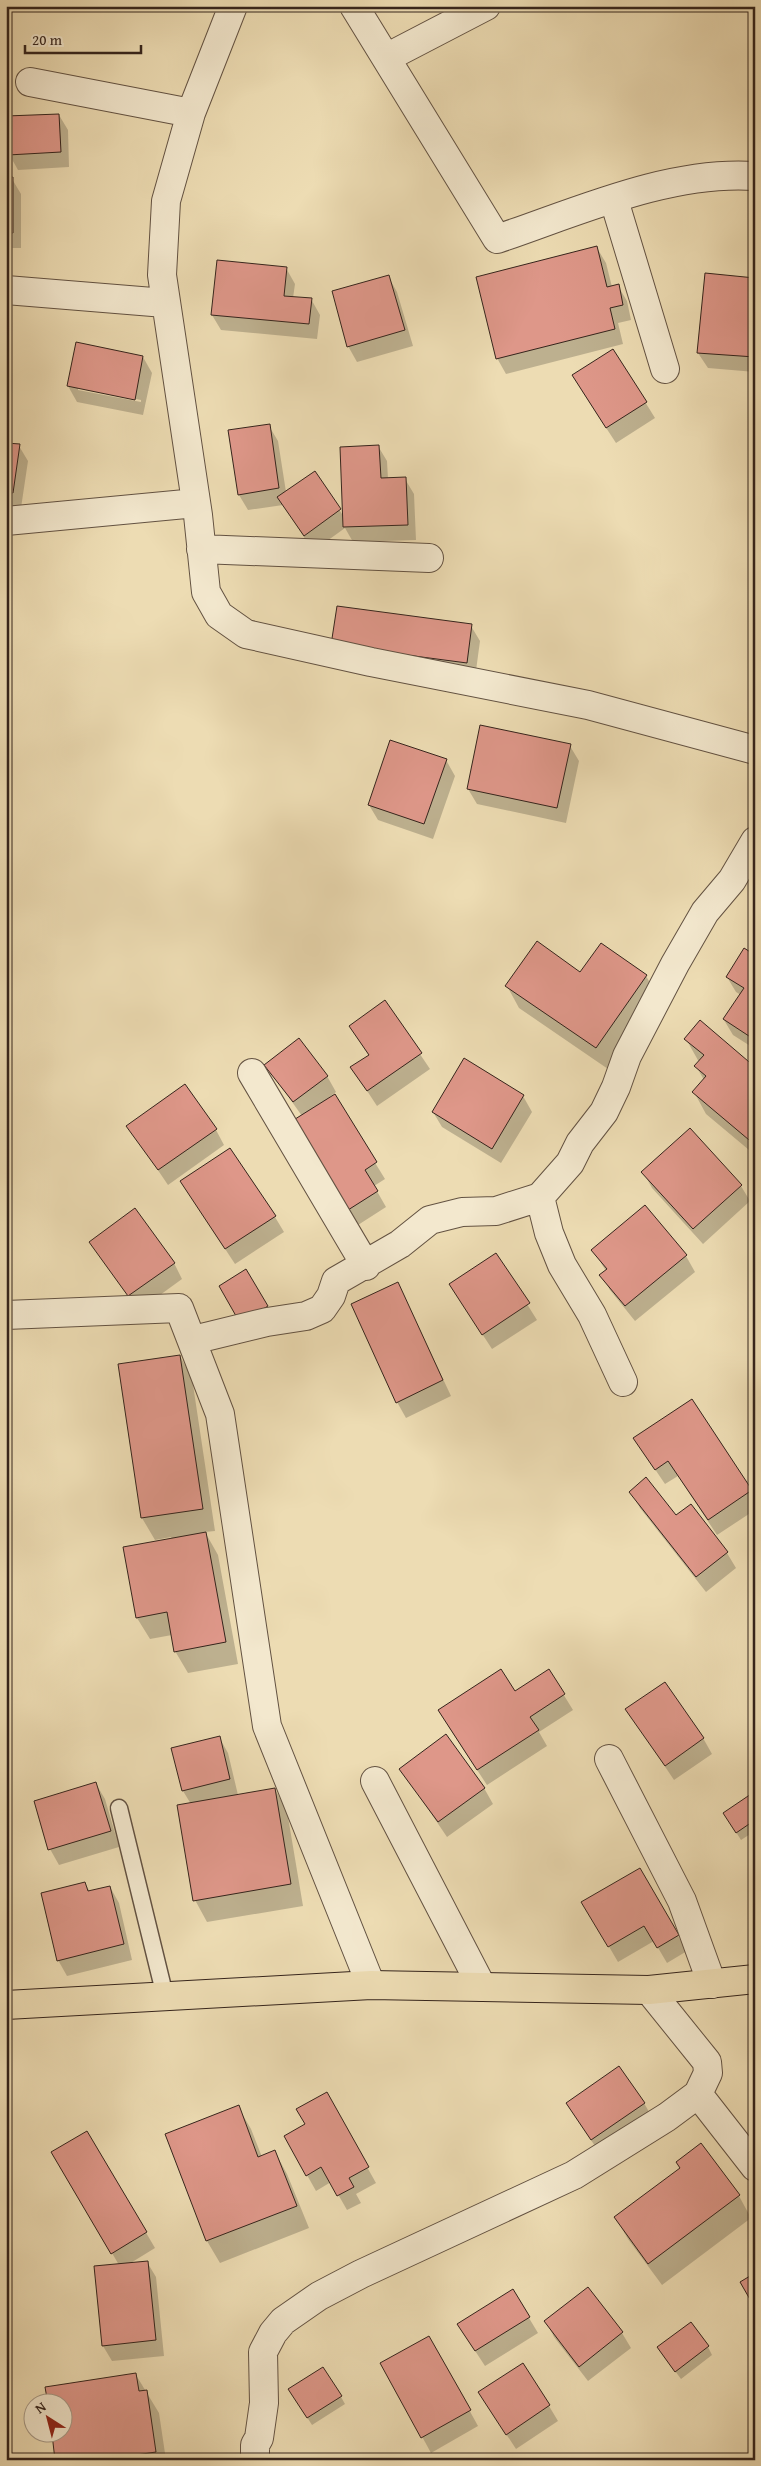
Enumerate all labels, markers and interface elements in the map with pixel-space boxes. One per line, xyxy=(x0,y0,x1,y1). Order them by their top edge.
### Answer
scale bar xyxy=(25,22,141,54)
text: 20 m xyxy=(32,29,63,50)
north arrow xyxy=(22,2394,72,2444)
text: N xyxy=(31,2396,51,2418)

